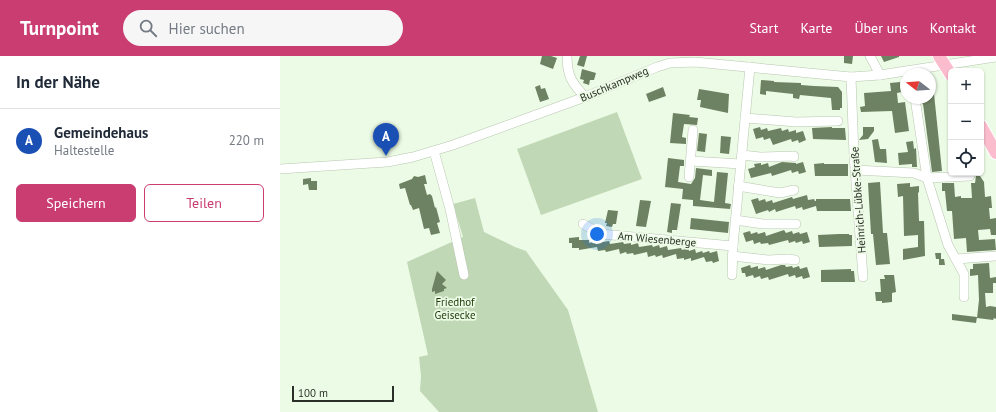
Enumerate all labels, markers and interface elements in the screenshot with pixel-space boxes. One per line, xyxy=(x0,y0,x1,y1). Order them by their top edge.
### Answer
search box xyxy=(123,10,403,46)
text: Turnpoint xyxy=(20,16,99,40)
icon: search xyxy=(137,17,159,39)
text: Hier suchen xyxy=(169,19,245,38)
text: Start xyxy=(749,19,778,37)
text: Karte xyxy=(800,19,832,37)
text: Über uns xyxy=(854,19,908,37)
text: Kontakt xyxy=(930,19,976,37)
street label: Buschkampweg xyxy=(578,63,650,105)
north arrow xyxy=(900,68,936,104)
map controls xyxy=(948,68,984,176)
button: + xyxy=(948,68,984,104)
text: In der Nähe xyxy=(16,71,100,93)
button: − xyxy=(948,104,984,140)
text: Gemeindehaus xyxy=(54,123,148,142)
pin: A xyxy=(373,123,399,156)
text: A xyxy=(25,132,33,149)
text: 220 m xyxy=(229,132,264,149)
button: locate xyxy=(948,140,984,176)
text: Haltestelle xyxy=(54,142,114,159)
street label: Heinrich-Lübke-Straße xyxy=(847,146,869,254)
button: Speichern xyxy=(16,184,136,222)
button: Teilen xyxy=(144,184,264,222)
your location xyxy=(587,224,607,244)
street label: Am Wiesenberge xyxy=(617,229,697,249)
park label: Friedhof Geisecke xyxy=(434,295,476,322)
scale bar xyxy=(292,384,394,403)
text: 100 m xyxy=(298,386,328,400)

